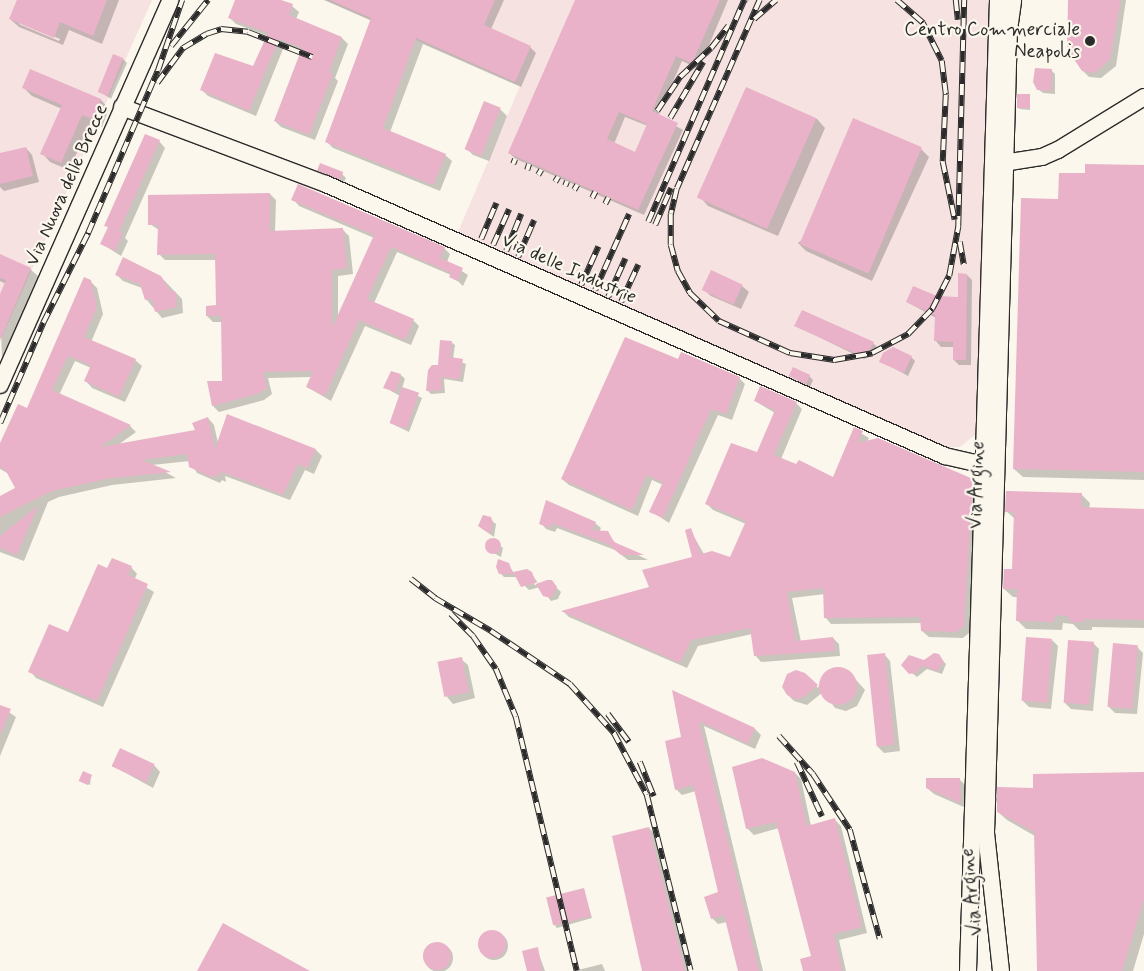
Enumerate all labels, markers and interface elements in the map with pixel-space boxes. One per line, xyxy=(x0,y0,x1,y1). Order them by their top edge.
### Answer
place label: Centro Commerciale Neapolis xyxy=(904,19,1080,63)
marker: Centro Commerciale Neapolis xyxy=(1084,35,1096,47)
street label: Via Nuova delle Brecce xyxy=(21,101,113,269)
street label: Via delle Industrie xyxy=(500,230,638,308)
street label: Via Argine xyxy=(964,440,990,530)
street label: Via Argine xyxy=(956,847,988,937)

